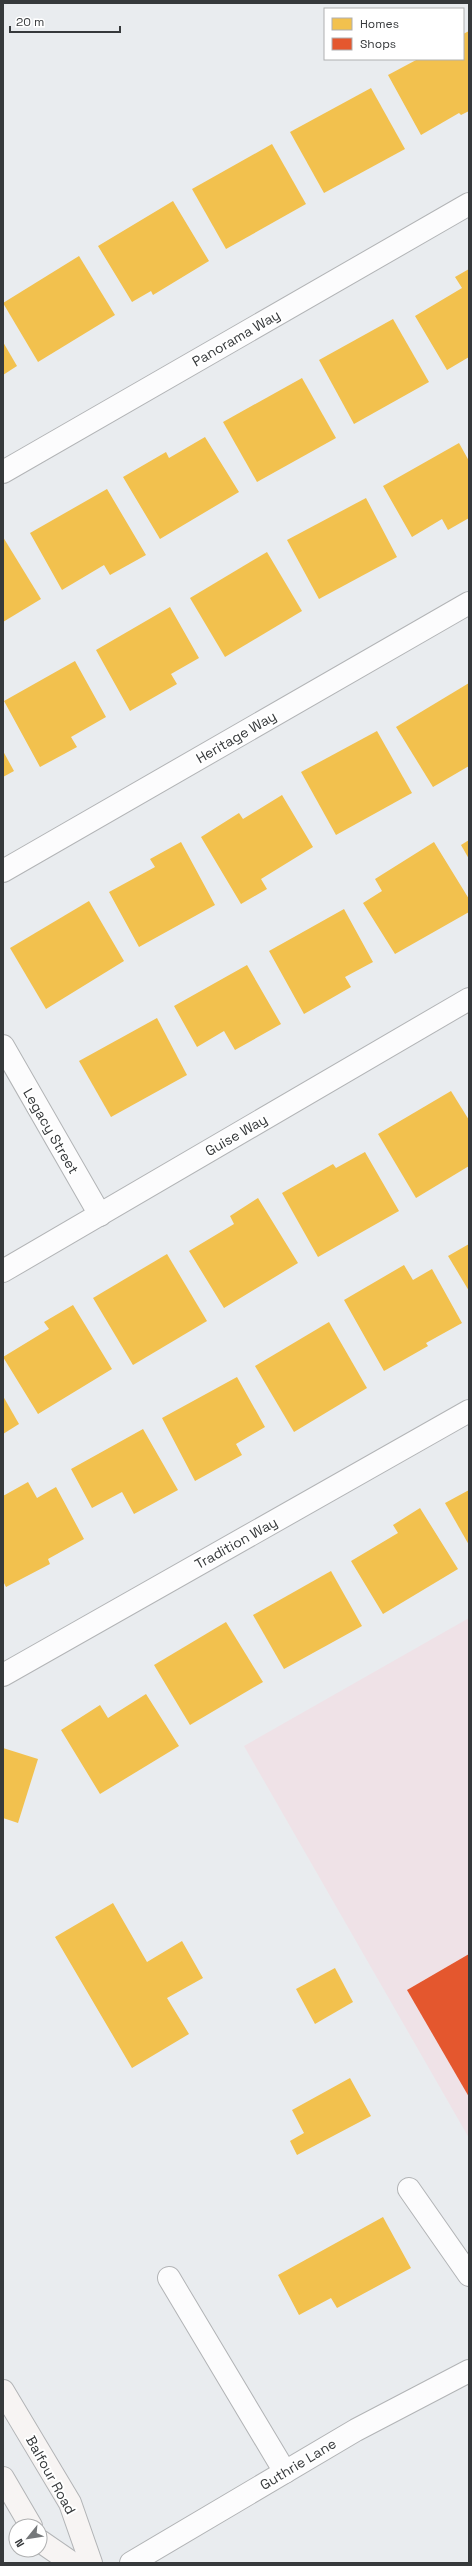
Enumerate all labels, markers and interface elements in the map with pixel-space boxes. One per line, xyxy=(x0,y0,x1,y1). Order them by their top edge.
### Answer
scale bar xyxy=(10,8,120,34)
legend xyxy=(324,8,464,60)
text: 20 m xyxy=(16,14,44,30)
text: Homes xyxy=(360,16,399,32)
text: Shops xyxy=(360,36,396,52)
street label: Panorama Way xyxy=(189,306,283,370)
street label: Heritage Way xyxy=(193,707,279,767)
street label: Legacy Street xyxy=(19,1085,83,1177)
street label: Guise Way xyxy=(202,1110,270,1160)
street label: Tradition Way xyxy=(192,1513,280,1573)
street label: Balfour Road xyxy=(22,2433,80,2517)
street label: Guthrie Lane xyxy=(257,2434,339,2494)
north arrow xyxy=(8,2518,48,2558)
text: N xyxy=(11,2536,27,2550)

